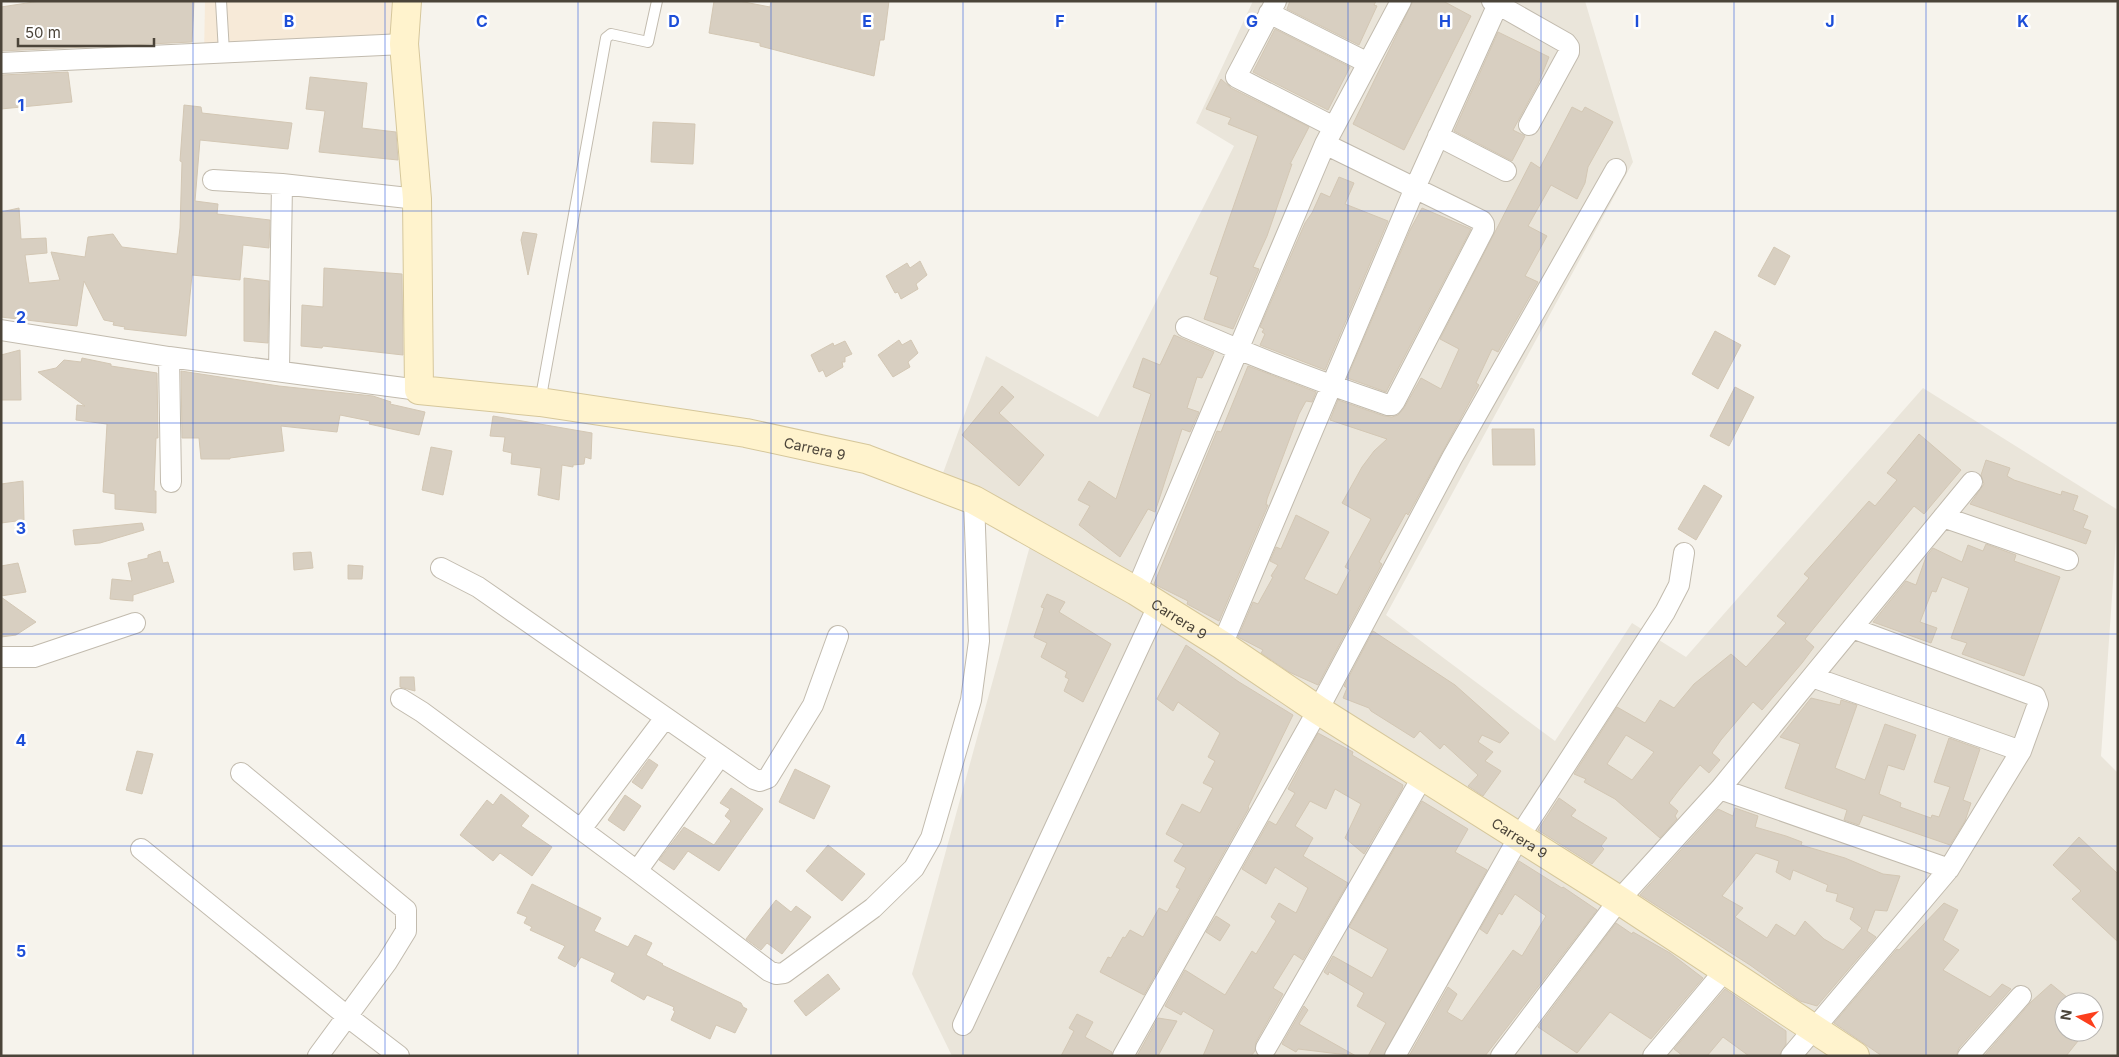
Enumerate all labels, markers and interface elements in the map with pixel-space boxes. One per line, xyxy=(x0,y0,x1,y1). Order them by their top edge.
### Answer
text: B xyxy=(284,11,294,31)
text: C xyxy=(476,11,488,31)
text: D xyxy=(668,11,680,31)
text: E xyxy=(862,11,872,31)
text: F xyxy=(1055,11,1065,31)
text: G xyxy=(1246,11,1258,31)
text: H xyxy=(1439,11,1451,31)
text: I xyxy=(1635,11,1639,31)
text: J xyxy=(1825,11,1835,31)
text: K xyxy=(2017,11,2029,31)
scale bar xyxy=(18,15,154,47)
text: 50 m xyxy=(25,23,61,42)
text: 1 xyxy=(18,95,24,115)
text: 2 xyxy=(16,307,26,327)
street label: Carrera 9 xyxy=(782,433,847,463)
text: 3 xyxy=(16,518,26,538)
street label: Carrera 9 xyxy=(1148,594,1210,642)
text: 4 xyxy=(16,730,27,750)
street label: Carrera 9 xyxy=(1489,814,1551,861)
text: 5 xyxy=(16,941,26,961)
north arrow xyxy=(2054,992,2104,1042)
text: N xyxy=(2056,1008,2075,1021)

